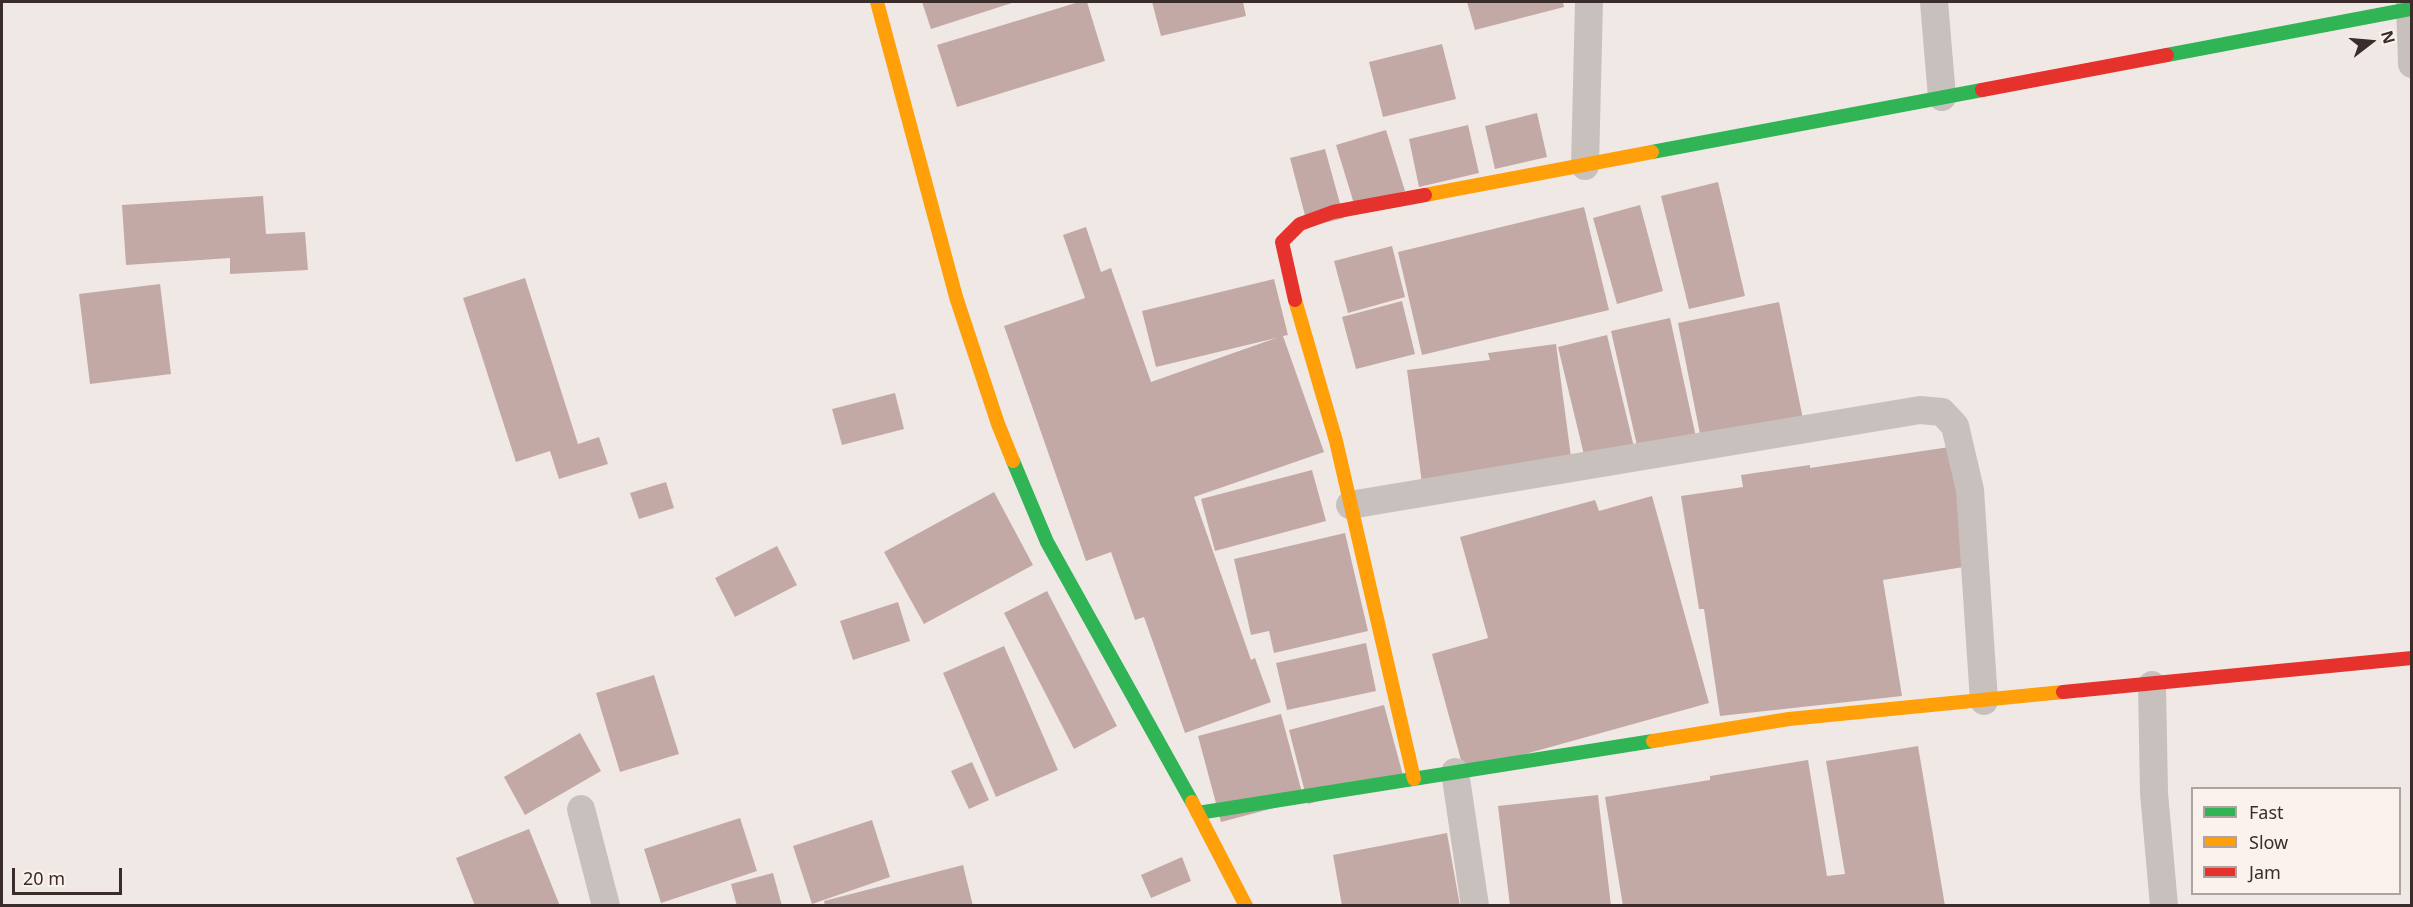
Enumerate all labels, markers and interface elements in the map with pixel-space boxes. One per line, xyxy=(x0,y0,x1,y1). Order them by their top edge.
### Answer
north arrow xyxy=(2341,12,2401,72)
text: N xyxy=(2376,28,2401,46)
legend xyxy=(2191,787,2401,895)
text: Fast xyxy=(2249,800,2284,824)
text: Slow xyxy=(2249,830,2288,854)
scale bar xyxy=(15,856,124,894)
text: Jam xyxy=(2249,860,2281,884)
text: 20 m xyxy=(23,866,65,890)

